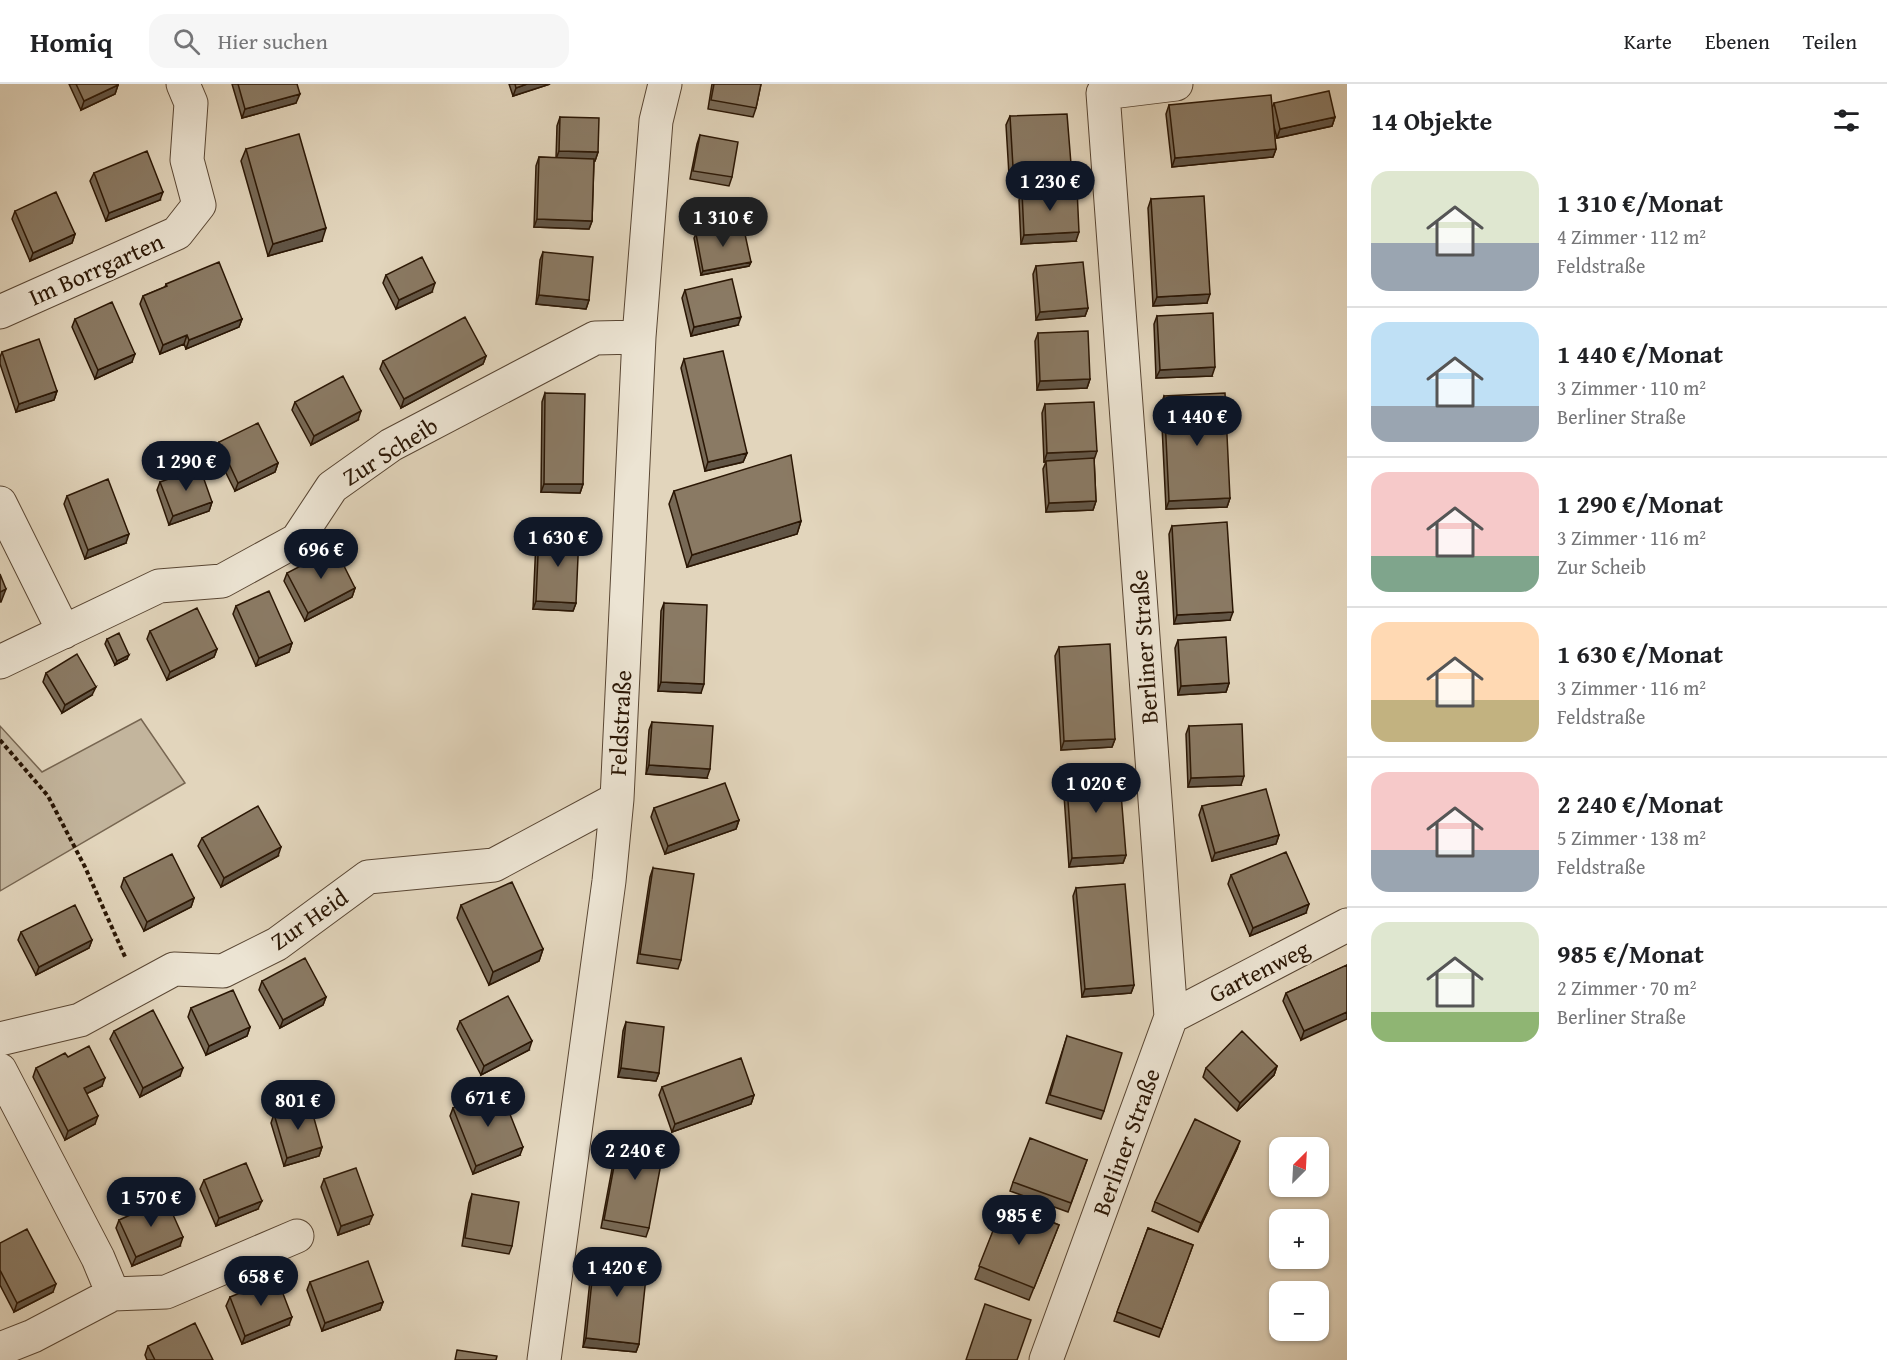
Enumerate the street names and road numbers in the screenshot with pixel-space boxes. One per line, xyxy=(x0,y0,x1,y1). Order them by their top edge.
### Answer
street label: Im Borrgarten xyxy=(23,223,170,314)
street label: Zur Scheib xyxy=(335,408,445,494)
street label: Berliner Straße xyxy=(1121,569,1167,725)
street label: Feldstraße xyxy=(600,669,640,777)
street label: Zur Heid xyxy=(263,879,355,958)
street label: Gartenweg xyxy=(1203,931,1315,1011)
street label: Berliner Straße xyxy=(1083,1063,1169,1221)

